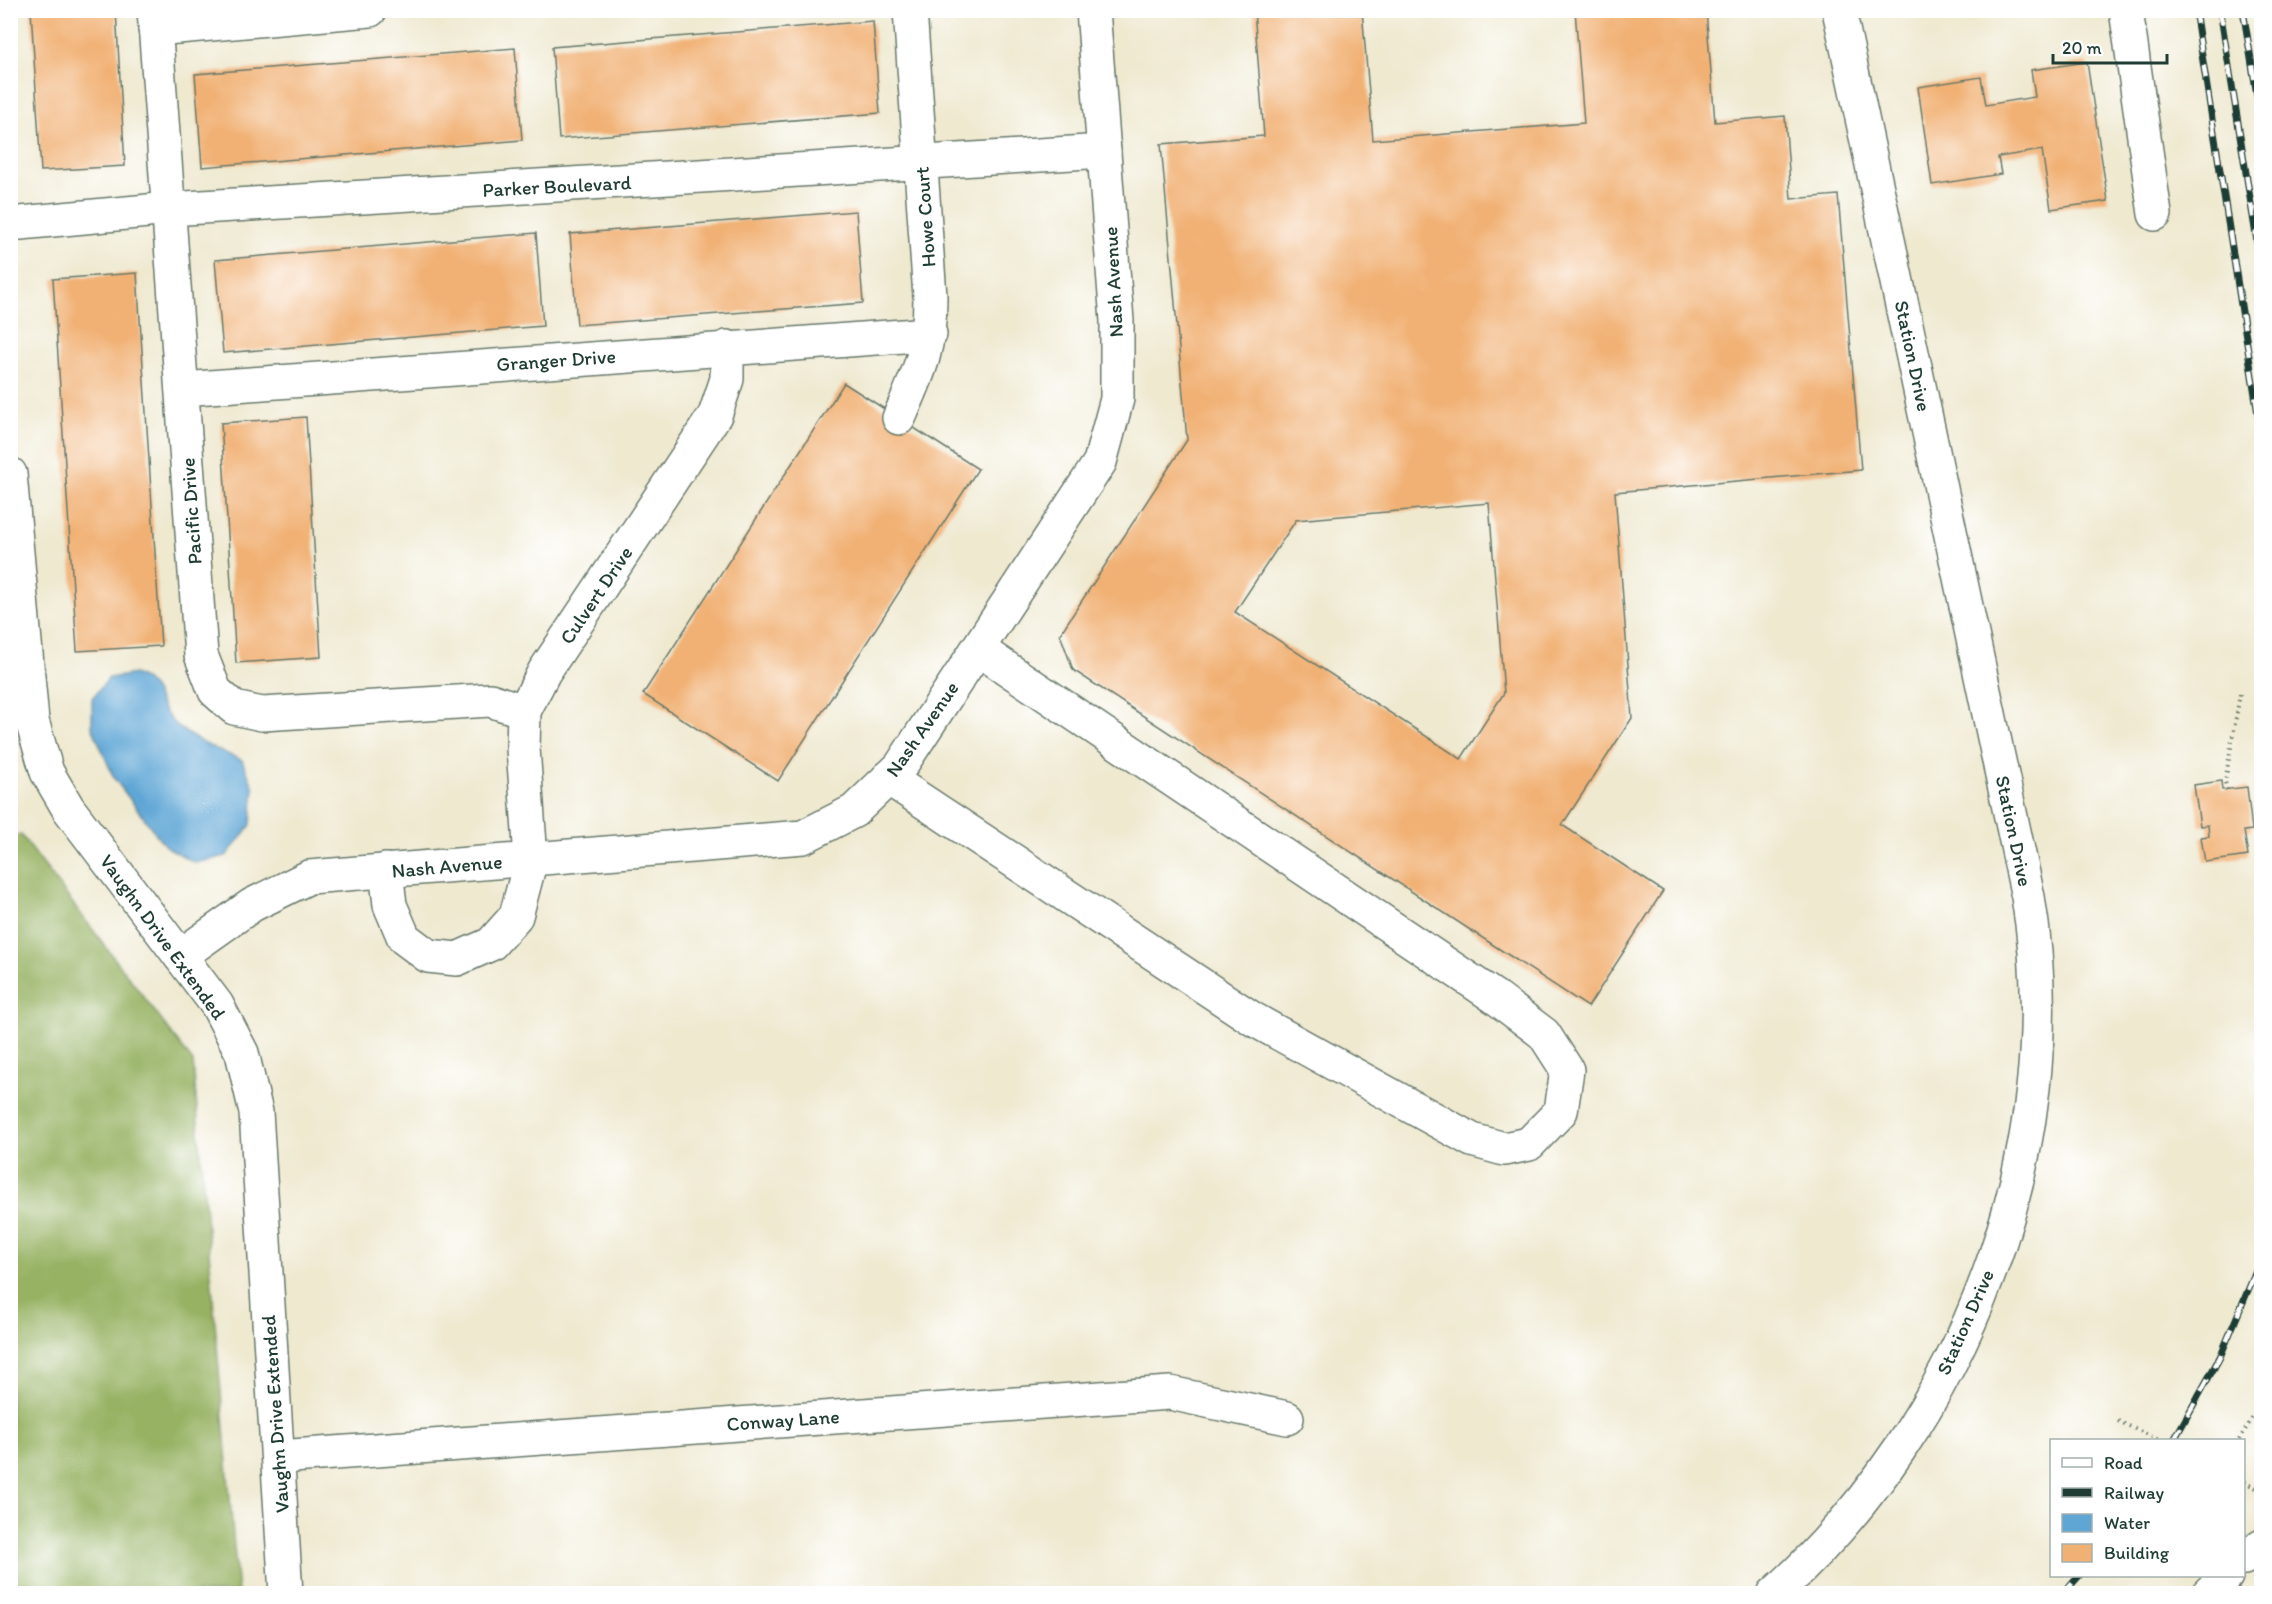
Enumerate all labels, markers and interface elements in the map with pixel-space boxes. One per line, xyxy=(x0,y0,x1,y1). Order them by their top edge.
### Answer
scale bar xyxy=(2053,27,2167,65)
text: 20 m xyxy=(2062,37,2102,59)
street label: Howe Court xyxy=(910,166,940,268)
street label: Parker Boulevard xyxy=(482,170,632,202)
street label: Nash Avenue xyxy=(1098,226,1128,338)
street label: Station Drive xyxy=(1890,298,1936,414)
street label: Granger Drive xyxy=(495,344,617,376)
street label: Pacific Drive xyxy=(175,457,207,565)
street label: Culvert Drive xyxy=(555,542,637,648)
street label: Nash Avenue xyxy=(880,677,964,781)
street label: Station Drive xyxy=(1991,773,2037,889)
street label: Nash Avenue xyxy=(391,849,503,883)
street label: Vaughn Drive Extended xyxy=(95,850,231,1024)
street label: Station Drive xyxy=(1931,1266,1999,1378)
street label: Vaughn Drive Extended xyxy=(256,1314,294,1514)
street label: Conway Lane xyxy=(726,1404,840,1436)
legend xyxy=(2050,1439,2245,1577)
text: Road xyxy=(2104,1452,2143,1474)
text: Railway xyxy=(2104,1482,2165,1504)
text: Water xyxy=(2104,1512,2150,1534)
text: Building xyxy=(2104,1542,2170,1564)

